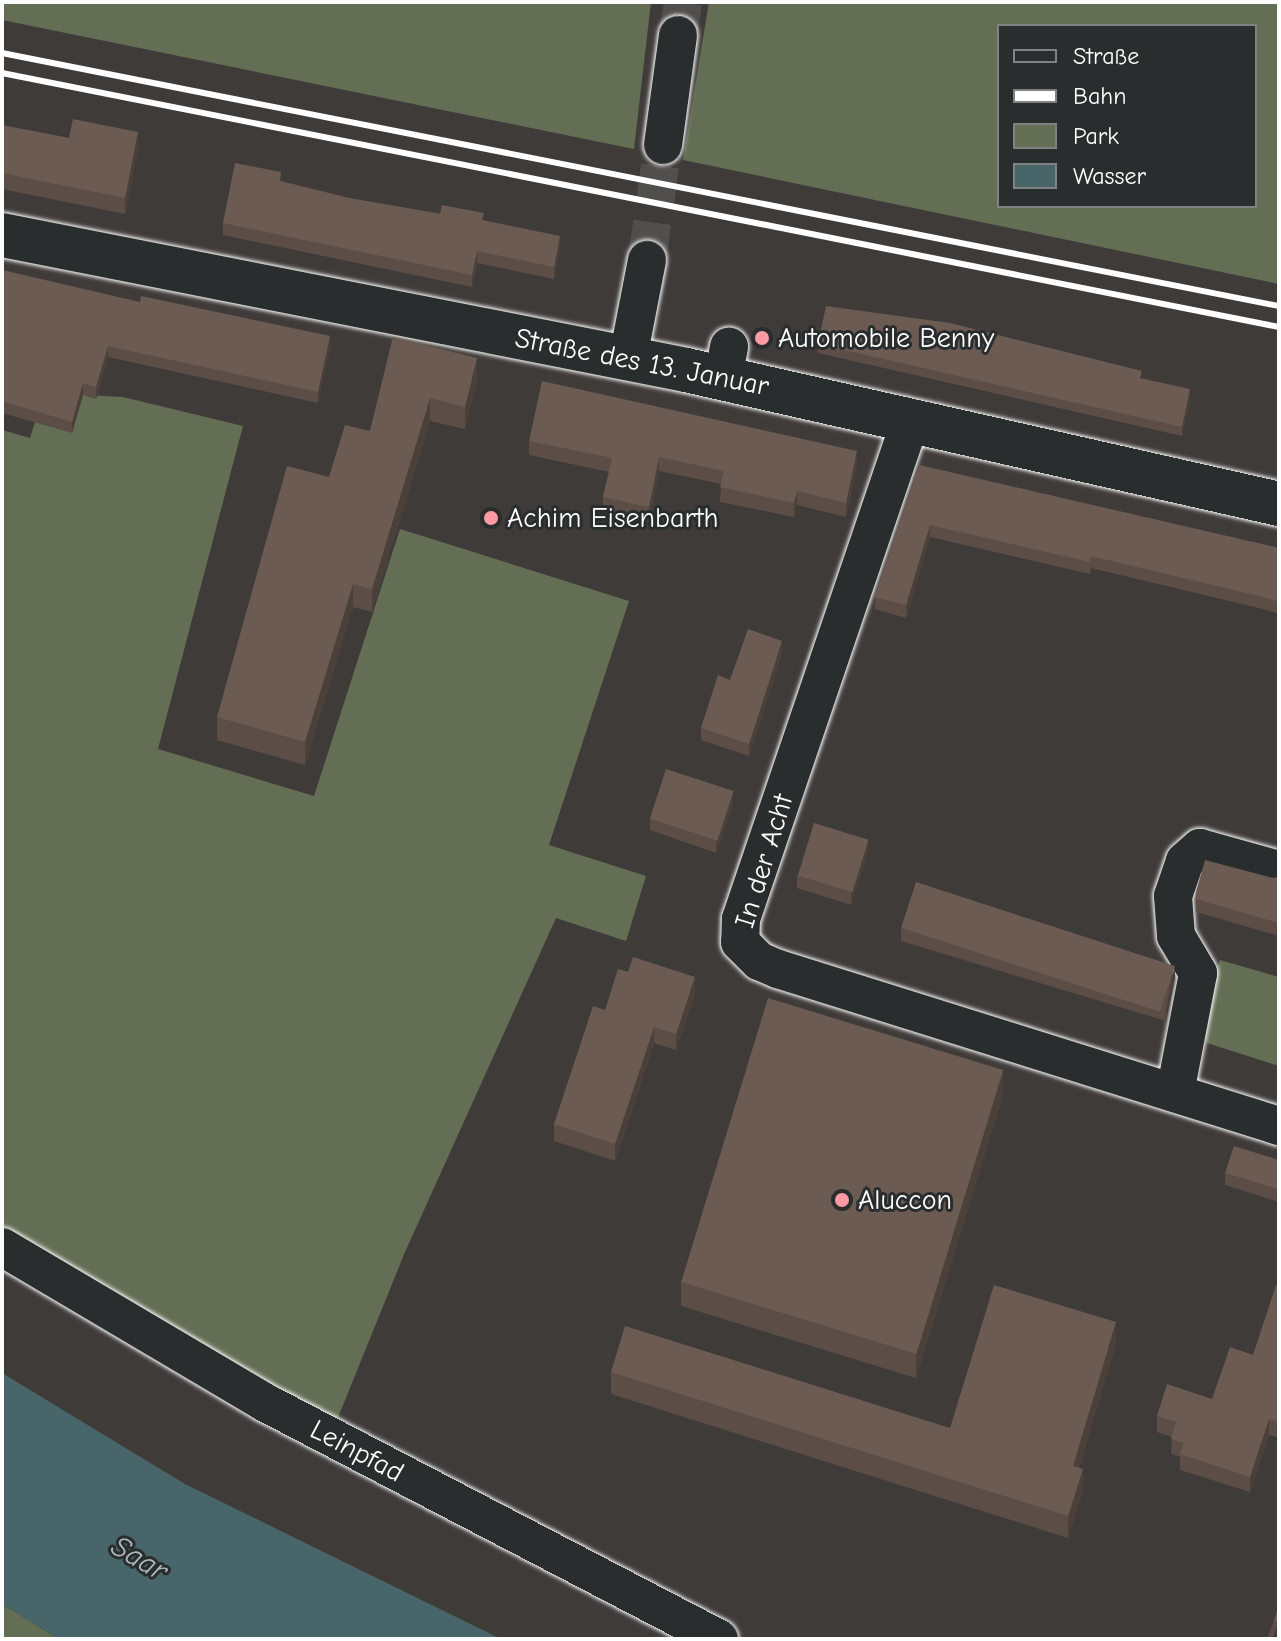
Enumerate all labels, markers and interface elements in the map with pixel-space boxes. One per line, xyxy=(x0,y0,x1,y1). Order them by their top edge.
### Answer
legend xyxy=(997,24,1257,208)
text: Straße xyxy=(1073,42,1139,70)
text: Bahn xyxy=(1073,82,1126,110)
text: Park xyxy=(1073,122,1119,150)
text: Wasser xyxy=(1073,162,1146,190)
street label: Straße des 13. Januar xyxy=(512,321,772,403)
place label: Automobile Benny xyxy=(778,321,994,355)
marker: Automobile Benny xyxy=(753,329,771,347)
place label: Achim Eisenbarth xyxy=(507,501,719,535)
marker: Achim Eisenbarth xyxy=(482,509,500,527)
street label: In der Acht xyxy=(728,790,800,932)
place label: Aluccon xyxy=(858,1183,952,1217)
marker: Aluccon xyxy=(833,1191,851,1209)
street label: Leinpfad xyxy=(305,1413,409,1489)
water label: Saar xyxy=(104,1529,174,1589)

